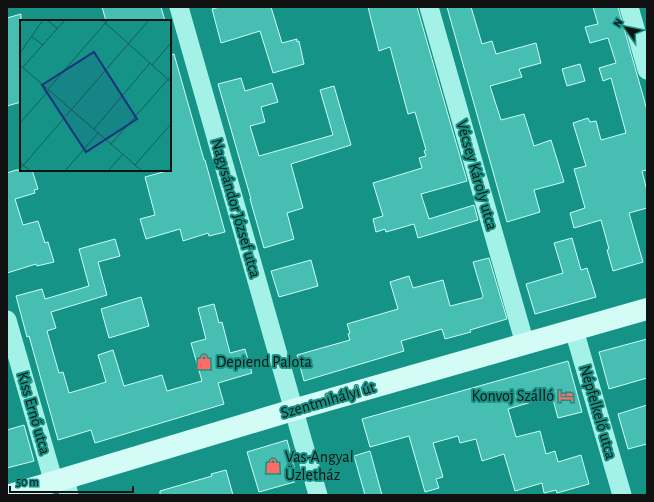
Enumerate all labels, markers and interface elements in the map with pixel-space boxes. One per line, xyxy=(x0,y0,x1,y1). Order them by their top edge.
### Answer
north arrow xyxy=(606,8,646,48)
text: N xyxy=(611,17,625,29)
inset map xyxy=(20,20,171,171)
street label: Vécsey Károly utca xyxy=(453,118,500,232)
street label: Nagysándor József utca xyxy=(208,137,264,280)
shop icon: Depiend Palota xyxy=(195,353,213,371)
place label: Depiend Palota xyxy=(216,354,312,370)
street label: Népfelkelő utca xyxy=(577,363,619,461)
street label: Kiss Ernő utca xyxy=(15,370,53,456)
street label: Szentmihályi út xyxy=(279,379,377,422)
hotel icon: Konvoj Szálló xyxy=(557,387,575,405)
place label: Konvoj Szálló xyxy=(471,388,554,405)
place label: Vas-Angyal Üzletház xyxy=(285,449,354,483)
shop icon: Vas-Angyal Üzletház xyxy=(264,457,282,475)
scale bar xyxy=(10,468,133,494)
text: 50 m xyxy=(16,476,39,488)

